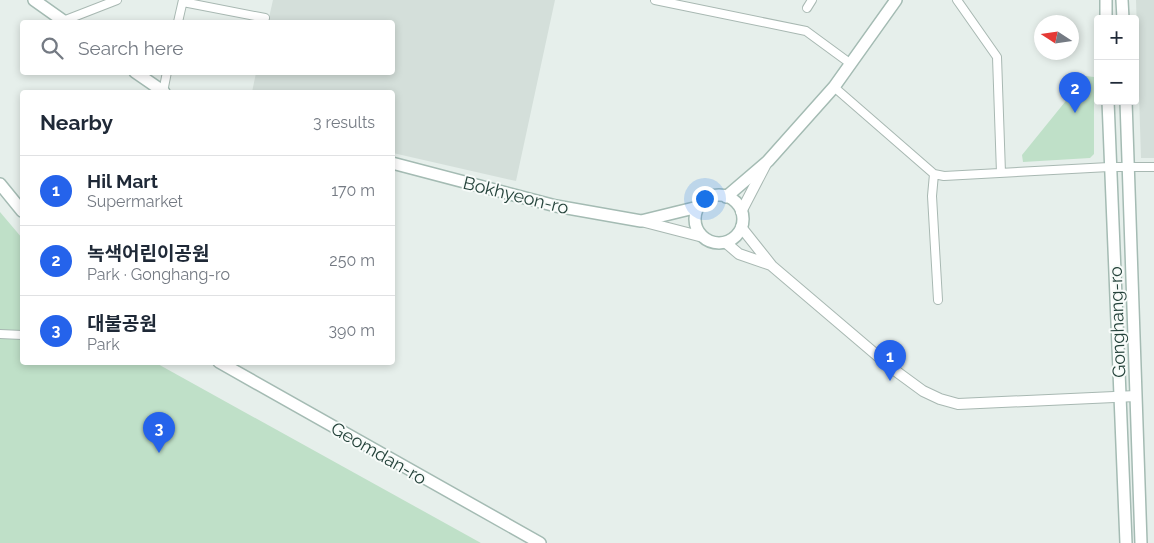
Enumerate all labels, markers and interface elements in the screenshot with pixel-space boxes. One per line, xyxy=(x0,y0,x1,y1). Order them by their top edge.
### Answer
north arrow xyxy=(1034,15,1079,60)
map controls xyxy=(1094,15,1139,105)
button: + xyxy=(1094,15,1139,60)
search box xyxy=(20,20,395,75)
icon: search xyxy=(38,34,66,62)
text: Search here xyxy=(78,37,184,59)
button: − xyxy=(1094,60,1139,105)
pin: 2 xyxy=(1059,72,1091,113)
text: Nearby xyxy=(40,110,113,135)
text: 3 results xyxy=(313,113,375,132)
text: Hil Mart xyxy=(87,170,158,192)
street label: Bokhyeon-ro xyxy=(461,172,571,218)
text: 1 xyxy=(52,181,60,200)
text: 170 m xyxy=(331,181,375,200)
your location xyxy=(692,186,718,212)
text: Supermarket xyxy=(87,192,183,211)
text: 녹색어린이공원 xyxy=(87,242,209,264)
text: 2 xyxy=(51,251,61,270)
text: 250 m xyxy=(329,251,375,270)
text: Park · Gonghang-ro xyxy=(87,265,230,284)
street label: Gonghang-ro xyxy=(1105,266,1129,378)
text: 대불공원 xyxy=(87,312,157,334)
text: 3 xyxy=(52,321,60,340)
text: 390 m xyxy=(329,321,375,340)
text: Park xyxy=(87,335,120,354)
pin: 1 xyxy=(874,340,906,381)
pin: 3 xyxy=(143,412,175,453)
street label: Geomdan-ro xyxy=(328,417,431,489)

